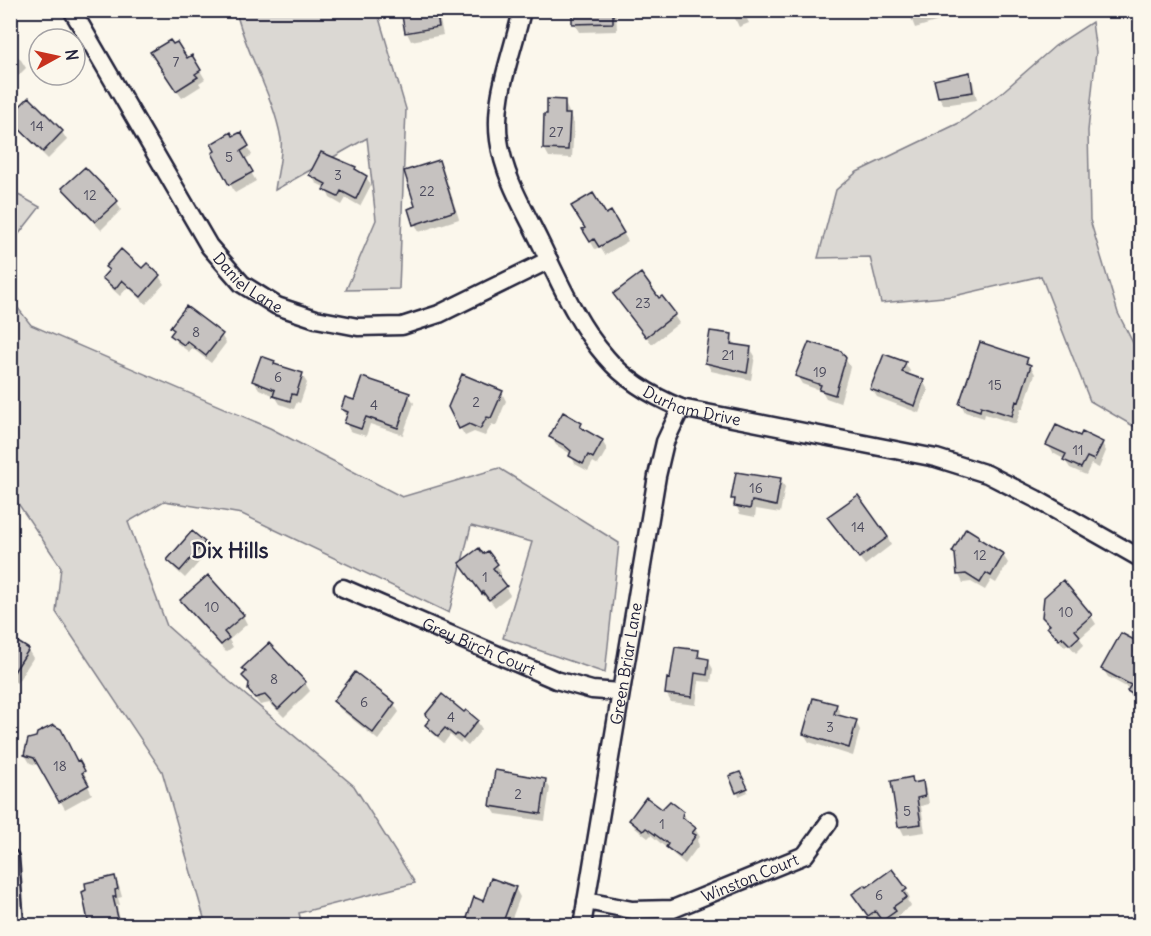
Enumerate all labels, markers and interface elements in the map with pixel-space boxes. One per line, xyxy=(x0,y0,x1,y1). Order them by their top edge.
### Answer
north arrow xyxy=(27,27,87,87)
text: N xyxy=(61,48,83,62)
house number: 7 xyxy=(173,53,180,71)
house number: 14 xyxy=(30,117,44,135)
house number: 27 xyxy=(549,123,563,141)
house number: 5 xyxy=(225,148,233,166)
house number: 3 xyxy=(334,166,342,184)
house number: 22 xyxy=(419,182,435,200)
house number: 12 xyxy=(83,186,97,204)
street label: Daniel Lane xyxy=(209,248,285,317)
house number: 23 xyxy=(635,294,651,312)
house number: 8 xyxy=(192,323,200,341)
house number: 21 xyxy=(721,346,735,364)
house number: 19 xyxy=(813,363,827,381)
house number: 6 xyxy=(274,368,282,386)
house number: 15 xyxy=(988,376,1002,394)
street label: Durham Drive xyxy=(640,381,743,429)
house number: 2 xyxy=(472,393,480,411)
house number: 4 xyxy=(370,396,378,414)
house number: 11 xyxy=(1072,441,1084,459)
house number: 16 xyxy=(749,479,763,497)
house number: 14 xyxy=(851,518,865,536)
district label: Dix Hills xyxy=(191,536,269,564)
house number: 12 xyxy=(973,546,987,564)
house number: 1 xyxy=(482,568,488,586)
house number: 10 xyxy=(205,598,219,616)
street label: Green Briar Lane xyxy=(606,601,646,726)
house number: 10 xyxy=(1059,603,1073,621)
street label: Grey Birch Court xyxy=(419,613,539,680)
house number: 8 xyxy=(270,670,278,688)
house number: 6 xyxy=(360,693,368,711)
house number: 4 xyxy=(447,708,455,726)
house number: 3 xyxy=(826,718,834,736)
house number: 18 xyxy=(53,757,67,775)
house number: 2 xyxy=(514,785,522,803)
house number: 5 xyxy=(903,802,911,820)
house number: 1 xyxy=(659,815,665,833)
street label: Winston Court xyxy=(699,849,802,906)
house number: 6 xyxy=(875,886,883,904)

